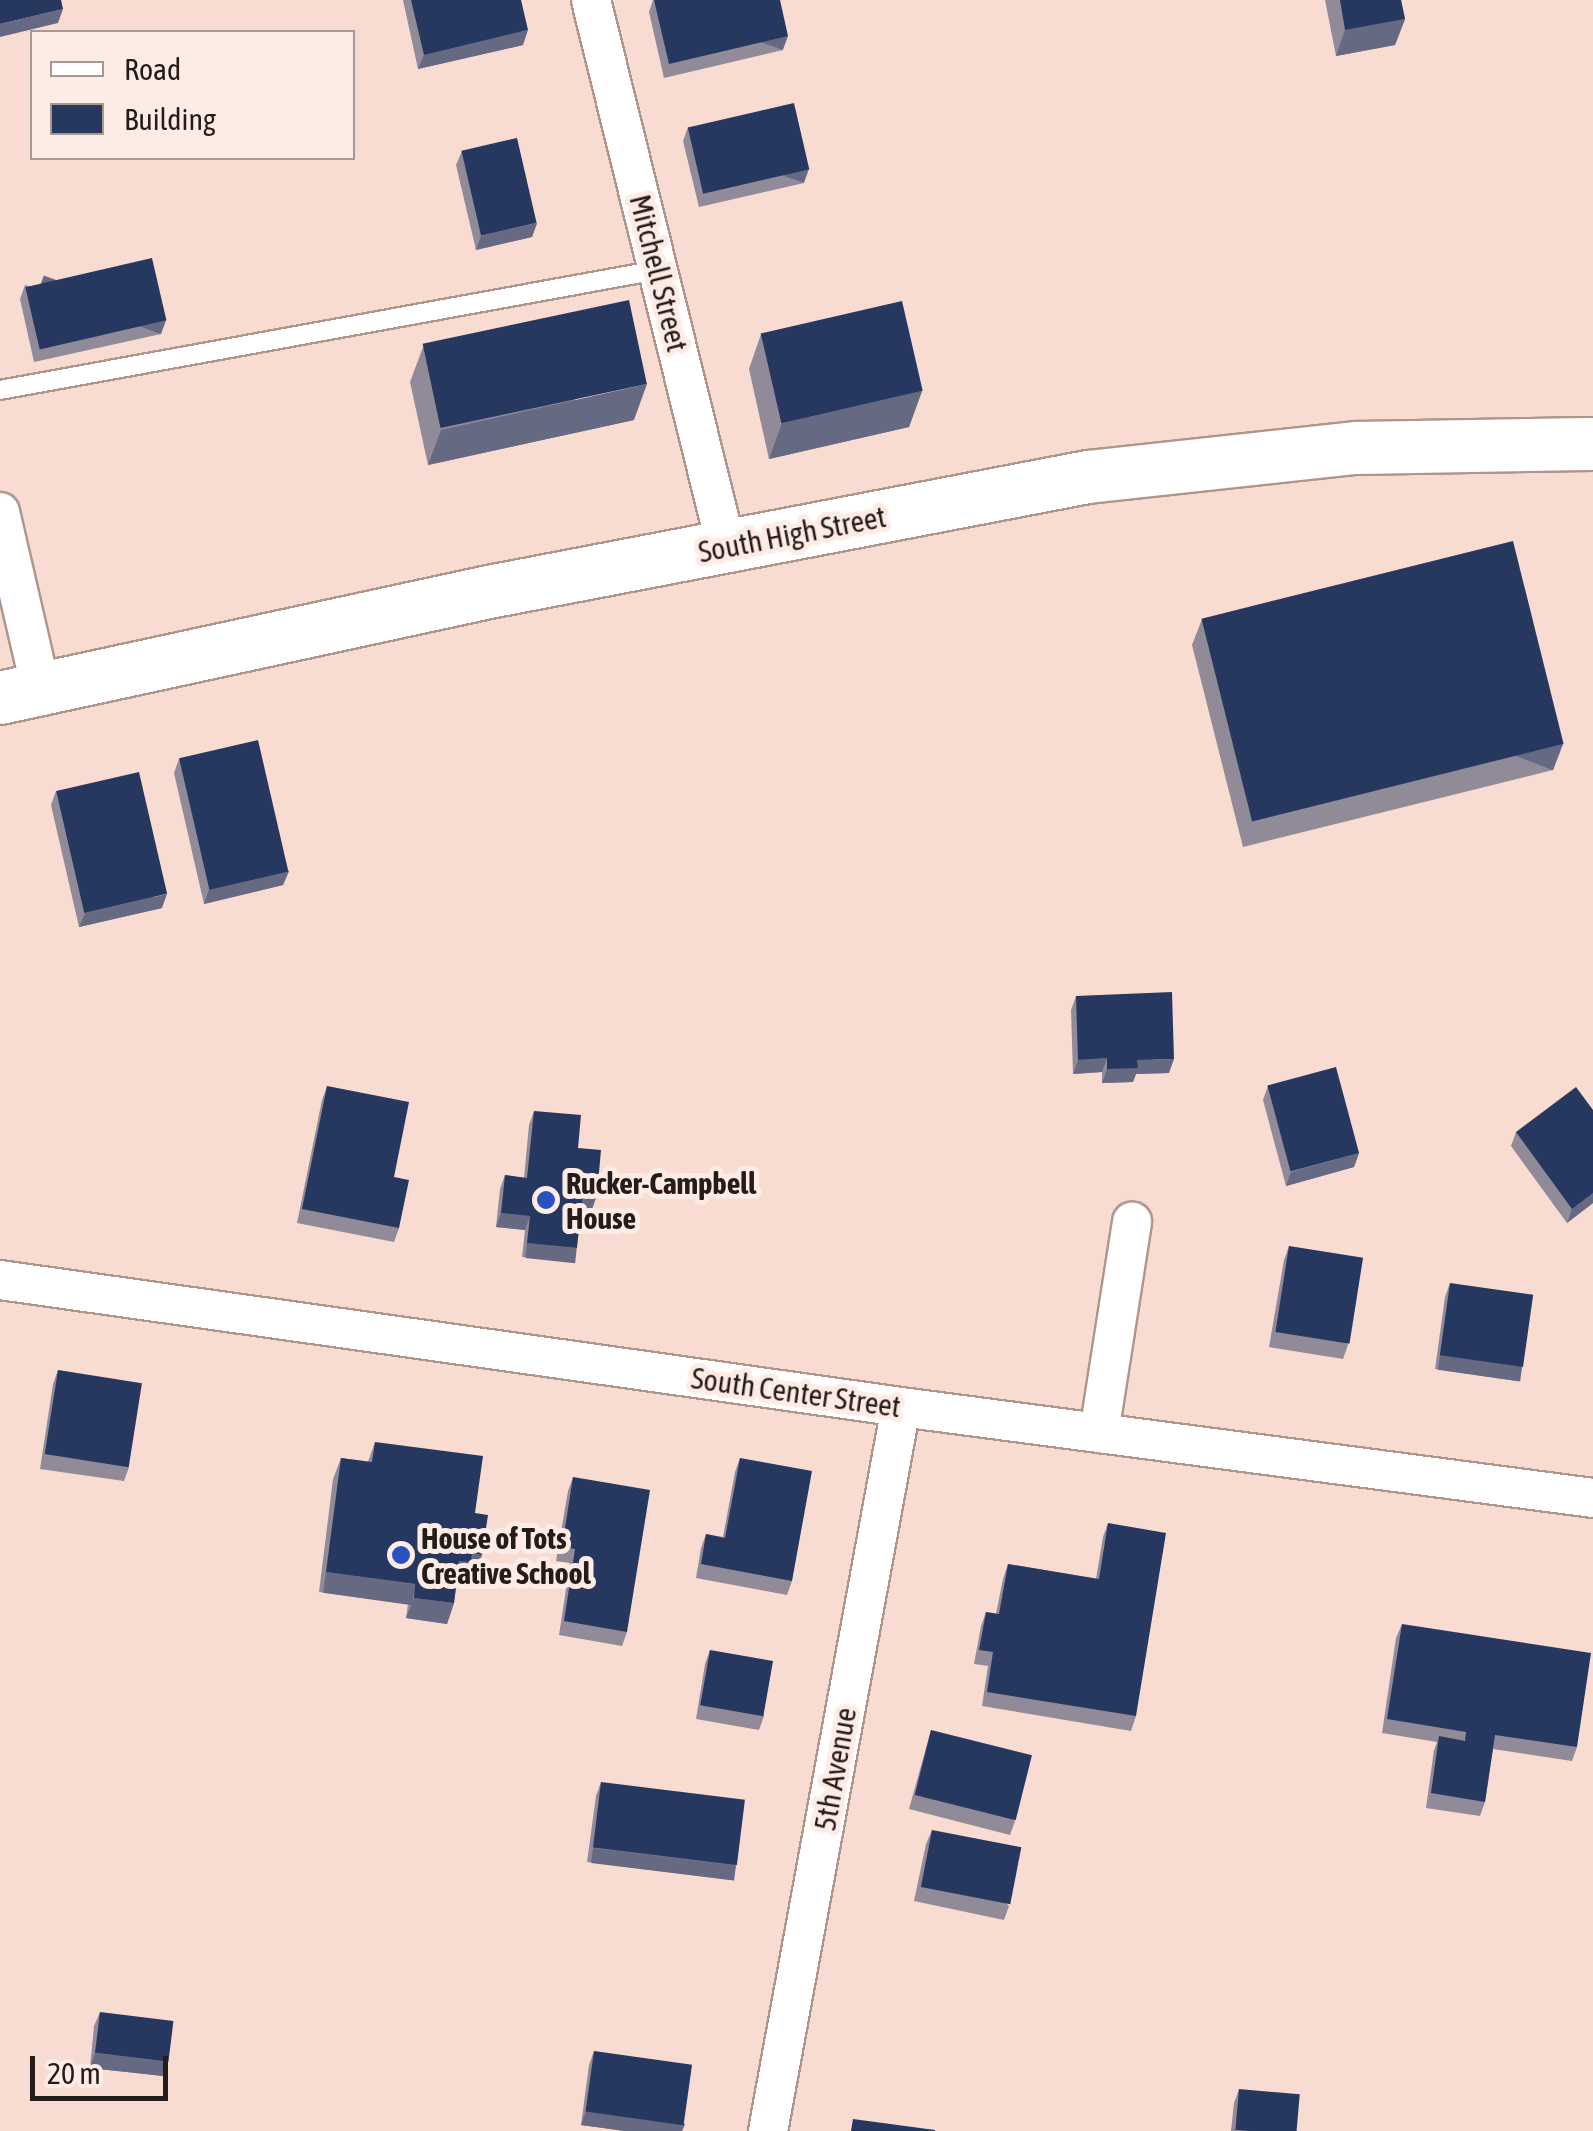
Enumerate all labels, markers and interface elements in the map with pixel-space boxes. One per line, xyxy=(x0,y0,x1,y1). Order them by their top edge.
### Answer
legend xyxy=(30,30,355,160)
text: Road xyxy=(124,52,181,86)
text: Building xyxy=(124,102,216,136)
street label: Mitchell Street xyxy=(622,191,696,355)
street label: South High Street xyxy=(695,498,889,570)
place label: Rucker-Campbell House xyxy=(566,1165,756,1236)
marker: Rucker-Campbell House xyxy=(535,1189,557,1211)
street label: South Center Street xyxy=(689,1359,903,1425)
place label: House of Tots Creative School xyxy=(421,1520,591,1590)
marker: House of Tots Creative School xyxy=(390,1544,412,1566)
street label: 5th Avenue xyxy=(806,1705,864,1833)
scale bar xyxy=(35,2036,172,2098)
text: 20 m xyxy=(47,2056,101,2090)

